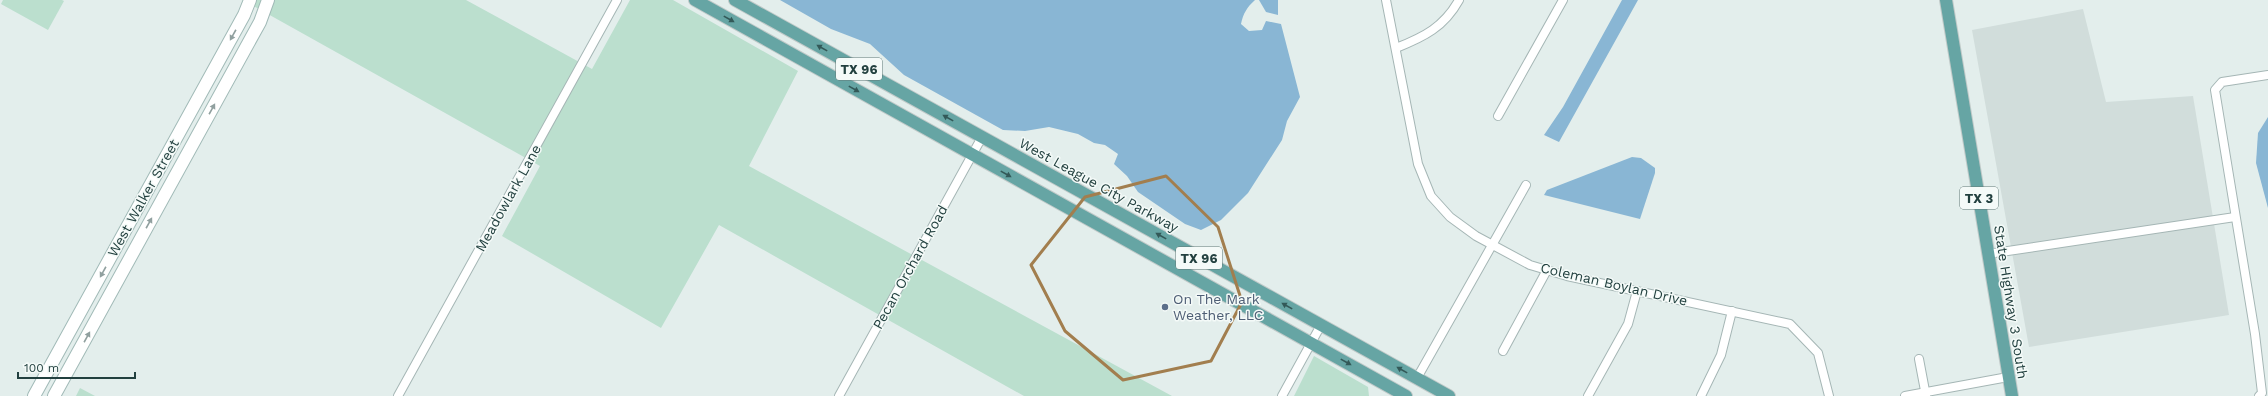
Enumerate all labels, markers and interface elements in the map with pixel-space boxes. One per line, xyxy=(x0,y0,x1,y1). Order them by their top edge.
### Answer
one-way arrow xyxy=(723,16,734,22)
one-way arrow xyxy=(229,29,236,41)
one-way arrow xyxy=(816,45,828,52)
road number: TX 96 xyxy=(836,58,882,80)
one-way arrow xyxy=(848,86,860,93)
one-way arrow xyxy=(208,104,215,115)
one-way arrow xyxy=(942,115,954,122)
street label: West League City Parkway xyxy=(1017,135,1182,236)
street label: West Walker Street xyxy=(104,136,182,260)
street label: Meadowlark Lane xyxy=(472,142,544,254)
one-way arrow xyxy=(1000,171,1012,178)
road number: TX 3 xyxy=(1960,187,1998,209)
street label: Pecan Orchard Road xyxy=(869,202,951,332)
one-way arrow xyxy=(146,217,153,229)
street label: State Highway 3 South xyxy=(1991,224,2031,380)
one-way arrow xyxy=(1155,233,1167,240)
road number: TX 96 xyxy=(1176,247,1222,269)
street label: Coleman Boylan Drive xyxy=(1539,259,1689,309)
one-way arrow xyxy=(99,266,106,278)
place label: On The Mark Weather, LLC xyxy=(1173,291,1263,323)
marker: On The Mark Weather, LLC xyxy=(1160,302,1170,312)
one-way arrow xyxy=(1281,303,1293,310)
one-way arrow xyxy=(83,331,90,343)
scale bar xyxy=(18,354,135,380)
one-way arrow xyxy=(1340,358,1351,365)
text: 100 m xyxy=(24,361,59,375)
one-way arrow xyxy=(1396,366,1407,373)

